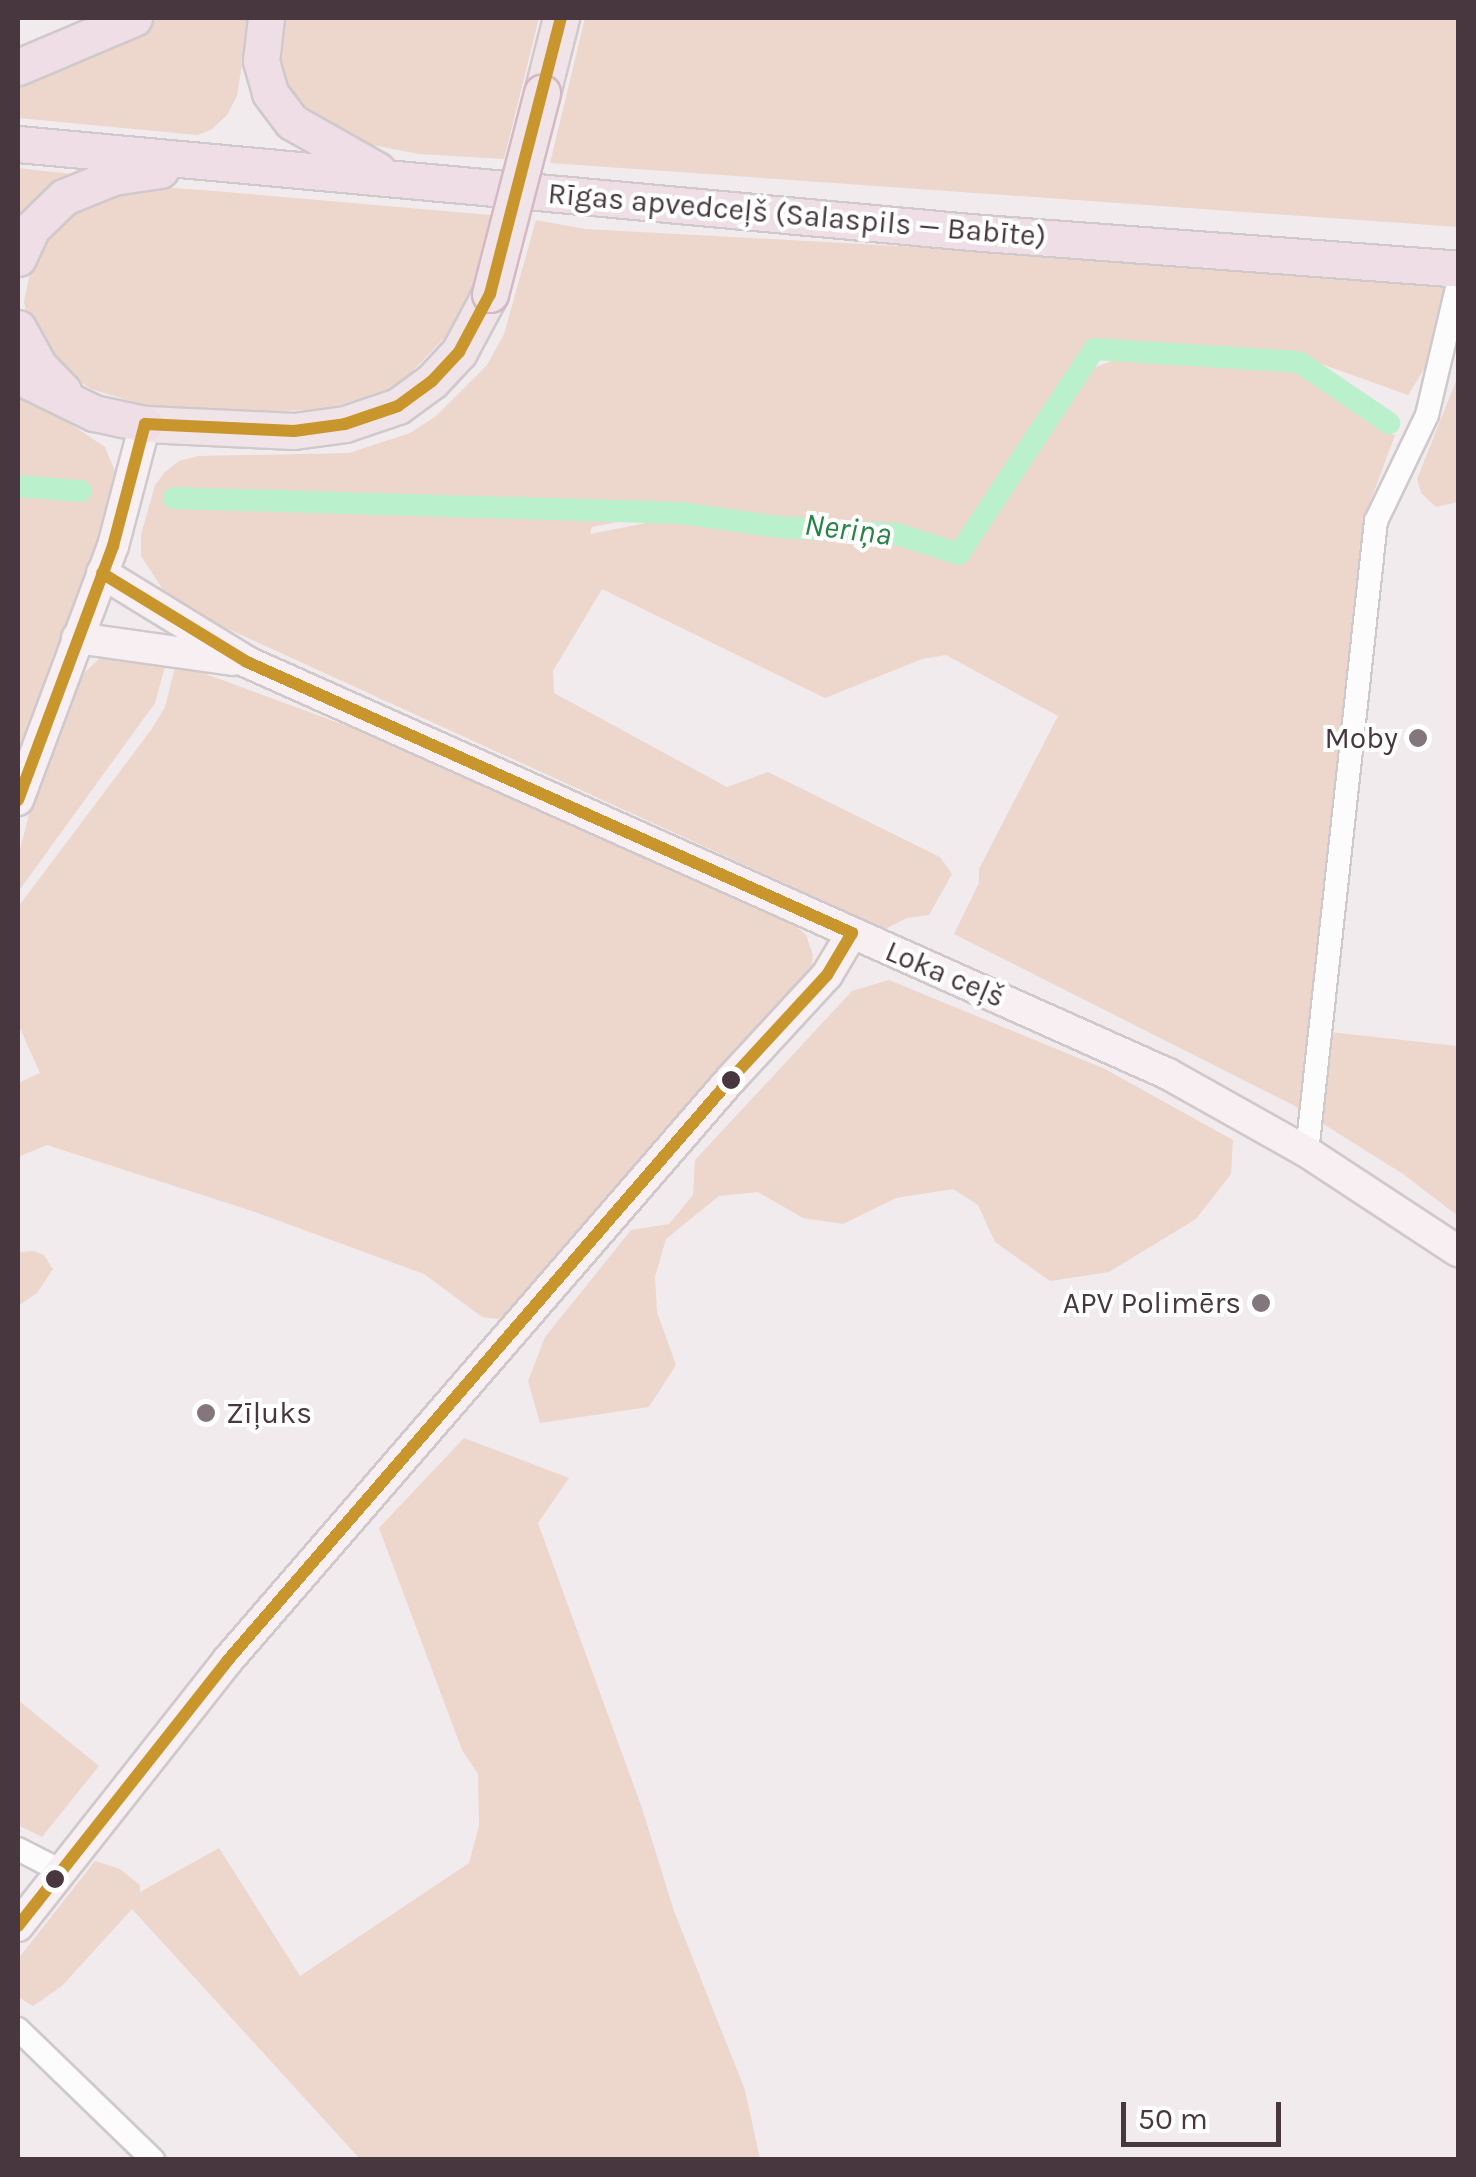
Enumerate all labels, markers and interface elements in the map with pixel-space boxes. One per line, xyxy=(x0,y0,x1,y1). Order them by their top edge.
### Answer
street label: Rīgas apvedceļš (Salaspils — Babīte) xyxy=(546,175,1048,255)
water label: Neriņa xyxy=(802,506,894,554)
place label: Moby xyxy=(1324,720,1398,756)
marker: Moby xyxy=(1407,727,1429,749)
street label: Loka ceļš xyxy=(880,933,1010,1015)
unlabelled marker xyxy=(721,1070,741,1090)
place label: APV Polimērs xyxy=(1063,1285,1241,1321)
marker: APV Polimērs xyxy=(1250,1292,1272,1314)
place label: Zīļuks xyxy=(226,1395,312,1431)
marker: Zīļuks xyxy=(195,1402,217,1424)
unlabelled marker xyxy=(45,1869,65,1889)
scale bar xyxy=(1126,2082,1286,2144)
text: 50 m xyxy=(1138,2101,1208,2137)

